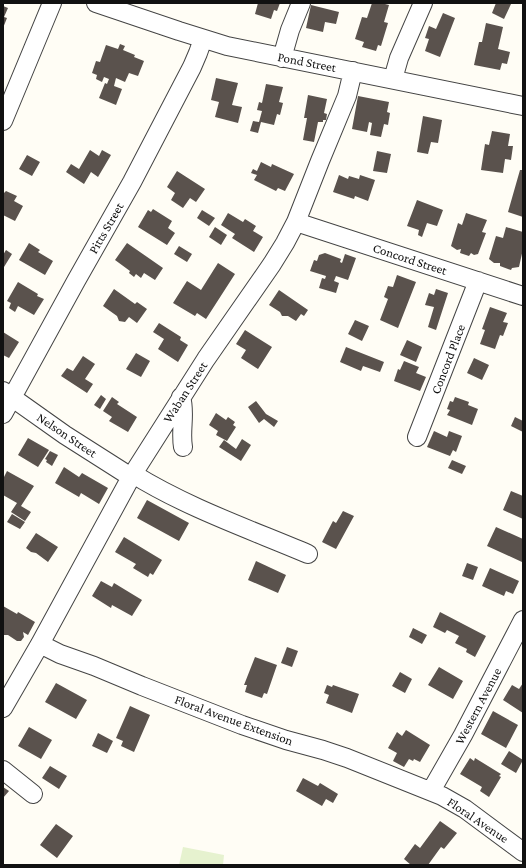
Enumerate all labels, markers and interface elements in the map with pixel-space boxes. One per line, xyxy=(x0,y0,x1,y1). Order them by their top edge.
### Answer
street label: Pond Street xyxy=(276,49,338,75)
street label: Pitts Street xyxy=(85,199,127,256)
street label: Concord Street xyxy=(371,240,450,278)
street label: Concord Place xyxy=(428,322,468,396)
street label: Waban Street xyxy=(160,358,211,425)
street label: Nelson Street xyxy=(34,409,100,461)
street label: Western Avenue xyxy=(452,665,505,747)
street label: Floral Avenue Extension xyxy=(173,692,295,748)
street label: Floral Avenue xyxy=(444,794,512,846)

